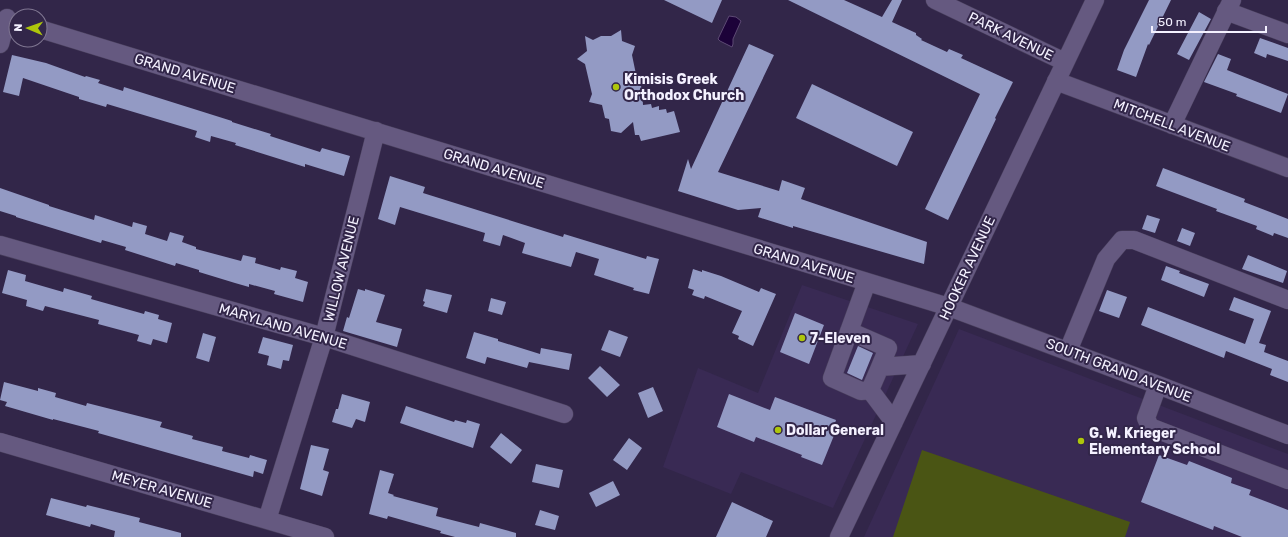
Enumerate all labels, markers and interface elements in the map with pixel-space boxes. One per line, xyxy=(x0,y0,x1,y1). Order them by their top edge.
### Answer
north arrow xyxy=(8,8,48,48)
street label: PARK AVENUE xyxy=(965,8,1056,64)
scale bar xyxy=(1152,8,1266,34)
text: 50 m xyxy=(1158,15,1186,29)
text: N xyxy=(12,23,25,32)
street label: GRAND AVENUE xyxy=(132,50,238,97)
place label: Kimisis Greek Orthodox Church xyxy=(624,71,744,104)
marker: Kimisis Greek Orthodox Church xyxy=(611,82,621,92)
street label: MITCHELL AVENUE xyxy=(1111,95,1233,156)
street label: GRAND AVENUE xyxy=(441,145,547,192)
street label: WILLOW AVENUE xyxy=(320,214,363,324)
street label: HOOKER AVENUE xyxy=(936,214,999,323)
street label: GRAND AVENUE xyxy=(751,240,857,287)
street label: MARYLAND AVENUE xyxy=(217,300,349,353)
place label: 7-Eleven xyxy=(810,330,871,347)
marker: 7-Eleven xyxy=(797,333,807,343)
street label: SOUTH GRAND AVENUE xyxy=(1044,335,1194,406)
place label: Dollar General xyxy=(786,422,884,439)
marker: Dollar General xyxy=(773,425,783,435)
place label: G. W. Krieger Elementary School xyxy=(1089,425,1220,458)
marker: G. W. Krieger Elementary School xyxy=(1076,436,1086,446)
street label: MEYER AVENUE xyxy=(110,467,214,512)

